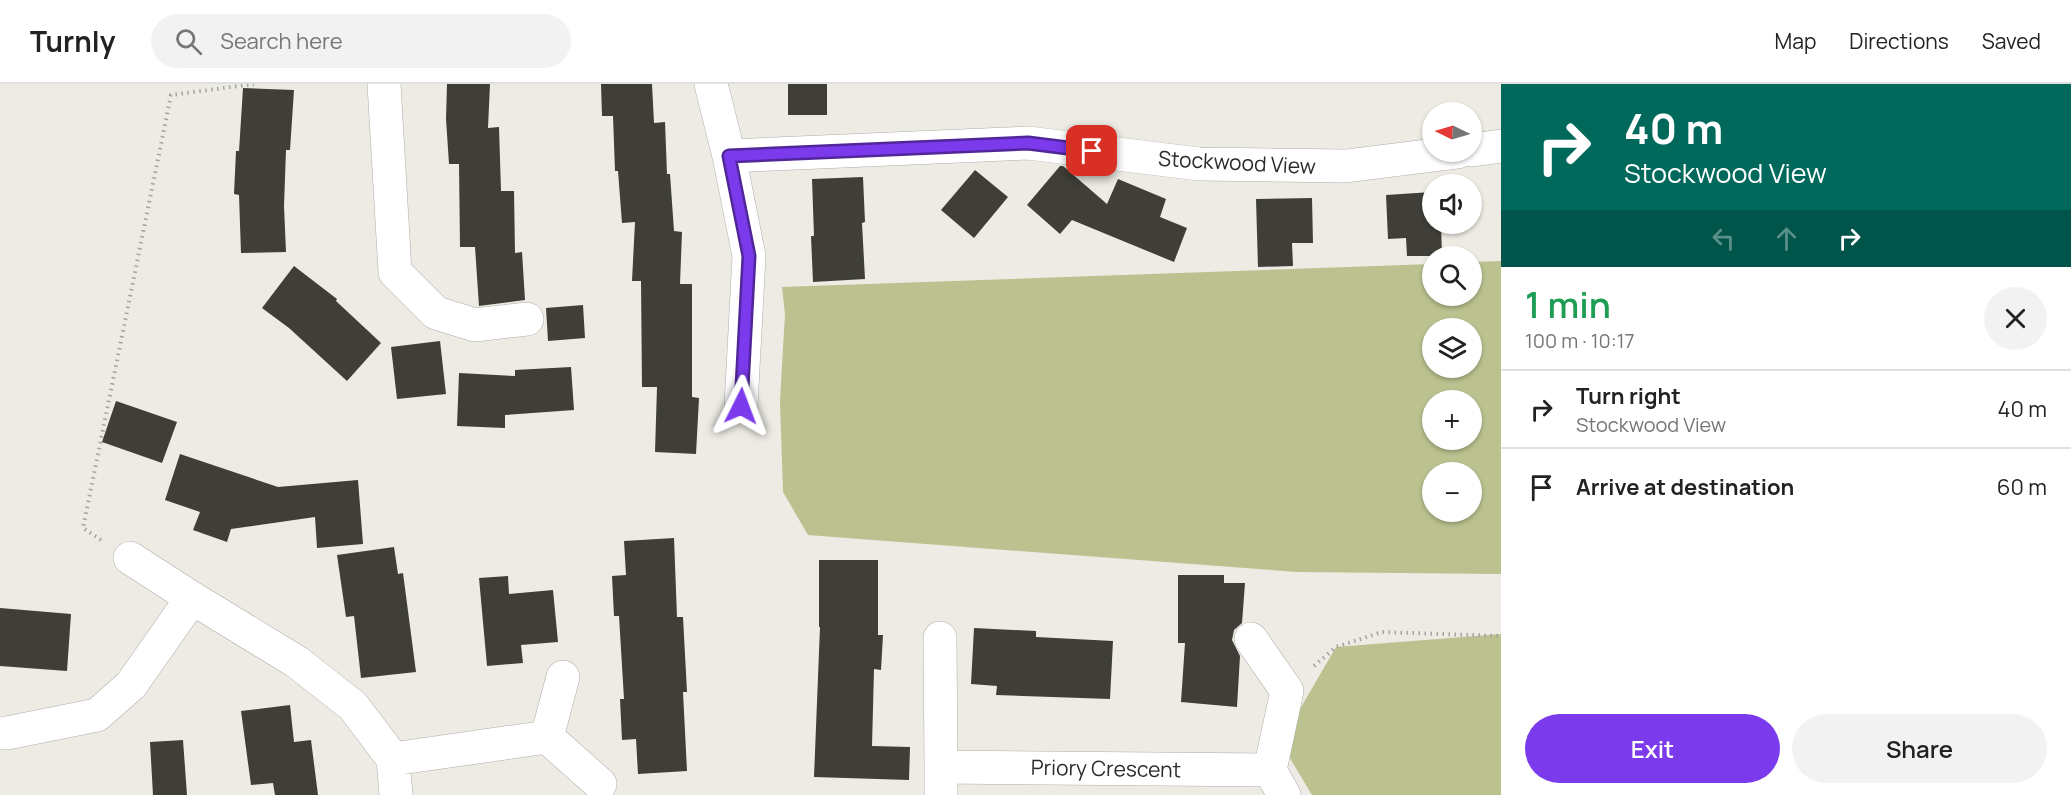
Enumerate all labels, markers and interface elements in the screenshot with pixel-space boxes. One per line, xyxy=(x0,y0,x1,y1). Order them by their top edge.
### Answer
search box xyxy=(151,14,571,68)
text: Turnly xyxy=(30,22,115,60)
icon: search xyxy=(172,25,205,58)
text: Search here xyxy=(220,26,343,56)
text: Map xyxy=(1775,27,1816,55)
text: Directions xyxy=(1849,27,1949,55)
text: Saved xyxy=(1982,27,2041,55)
text: 40 m xyxy=(1624,99,1723,157)
north arrow xyxy=(1422,102,1482,162)
map controls xyxy=(1422,102,1482,522)
icon: right xyxy=(1525,108,1603,186)
pin xyxy=(1066,125,1117,176)
icon: arrive xyxy=(1075,134,1108,167)
street label: Stockwood View xyxy=(1158,144,1316,180)
text: Stockwood View xyxy=(1624,154,1827,191)
button: sound xyxy=(1422,174,1482,234)
icon: left xyxy=(1707,222,1740,255)
icon: ahead xyxy=(1770,222,1803,255)
icon: right xyxy=(1833,222,1866,255)
button: search xyxy=(1422,246,1482,306)
text: 1 min xyxy=(1525,280,1611,329)
button: close xyxy=(1984,287,2047,350)
button: layers xyxy=(1422,318,1482,378)
text: 100 m · 10:17 xyxy=(1525,327,1635,354)
position arrow xyxy=(709,374,773,438)
text: Turn right xyxy=(1576,381,1681,411)
button: + xyxy=(1422,390,1482,450)
icon: right xyxy=(1525,393,1558,426)
text: 40 m xyxy=(1998,394,2047,424)
text: Stockwood View xyxy=(1576,411,1726,438)
button: − xyxy=(1422,462,1482,522)
icon: arrive xyxy=(1525,471,1558,504)
text: Arrive at destination xyxy=(1576,472,1794,502)
text: 60 m xyxy=(1997,472,2047,502)
button: Exit xyxy=(1525,714,1780,783)
button: Share xyxy=(1792,714,2047,783)
street label: Priory Crescent xyxy=(1031,753,1181,783)

